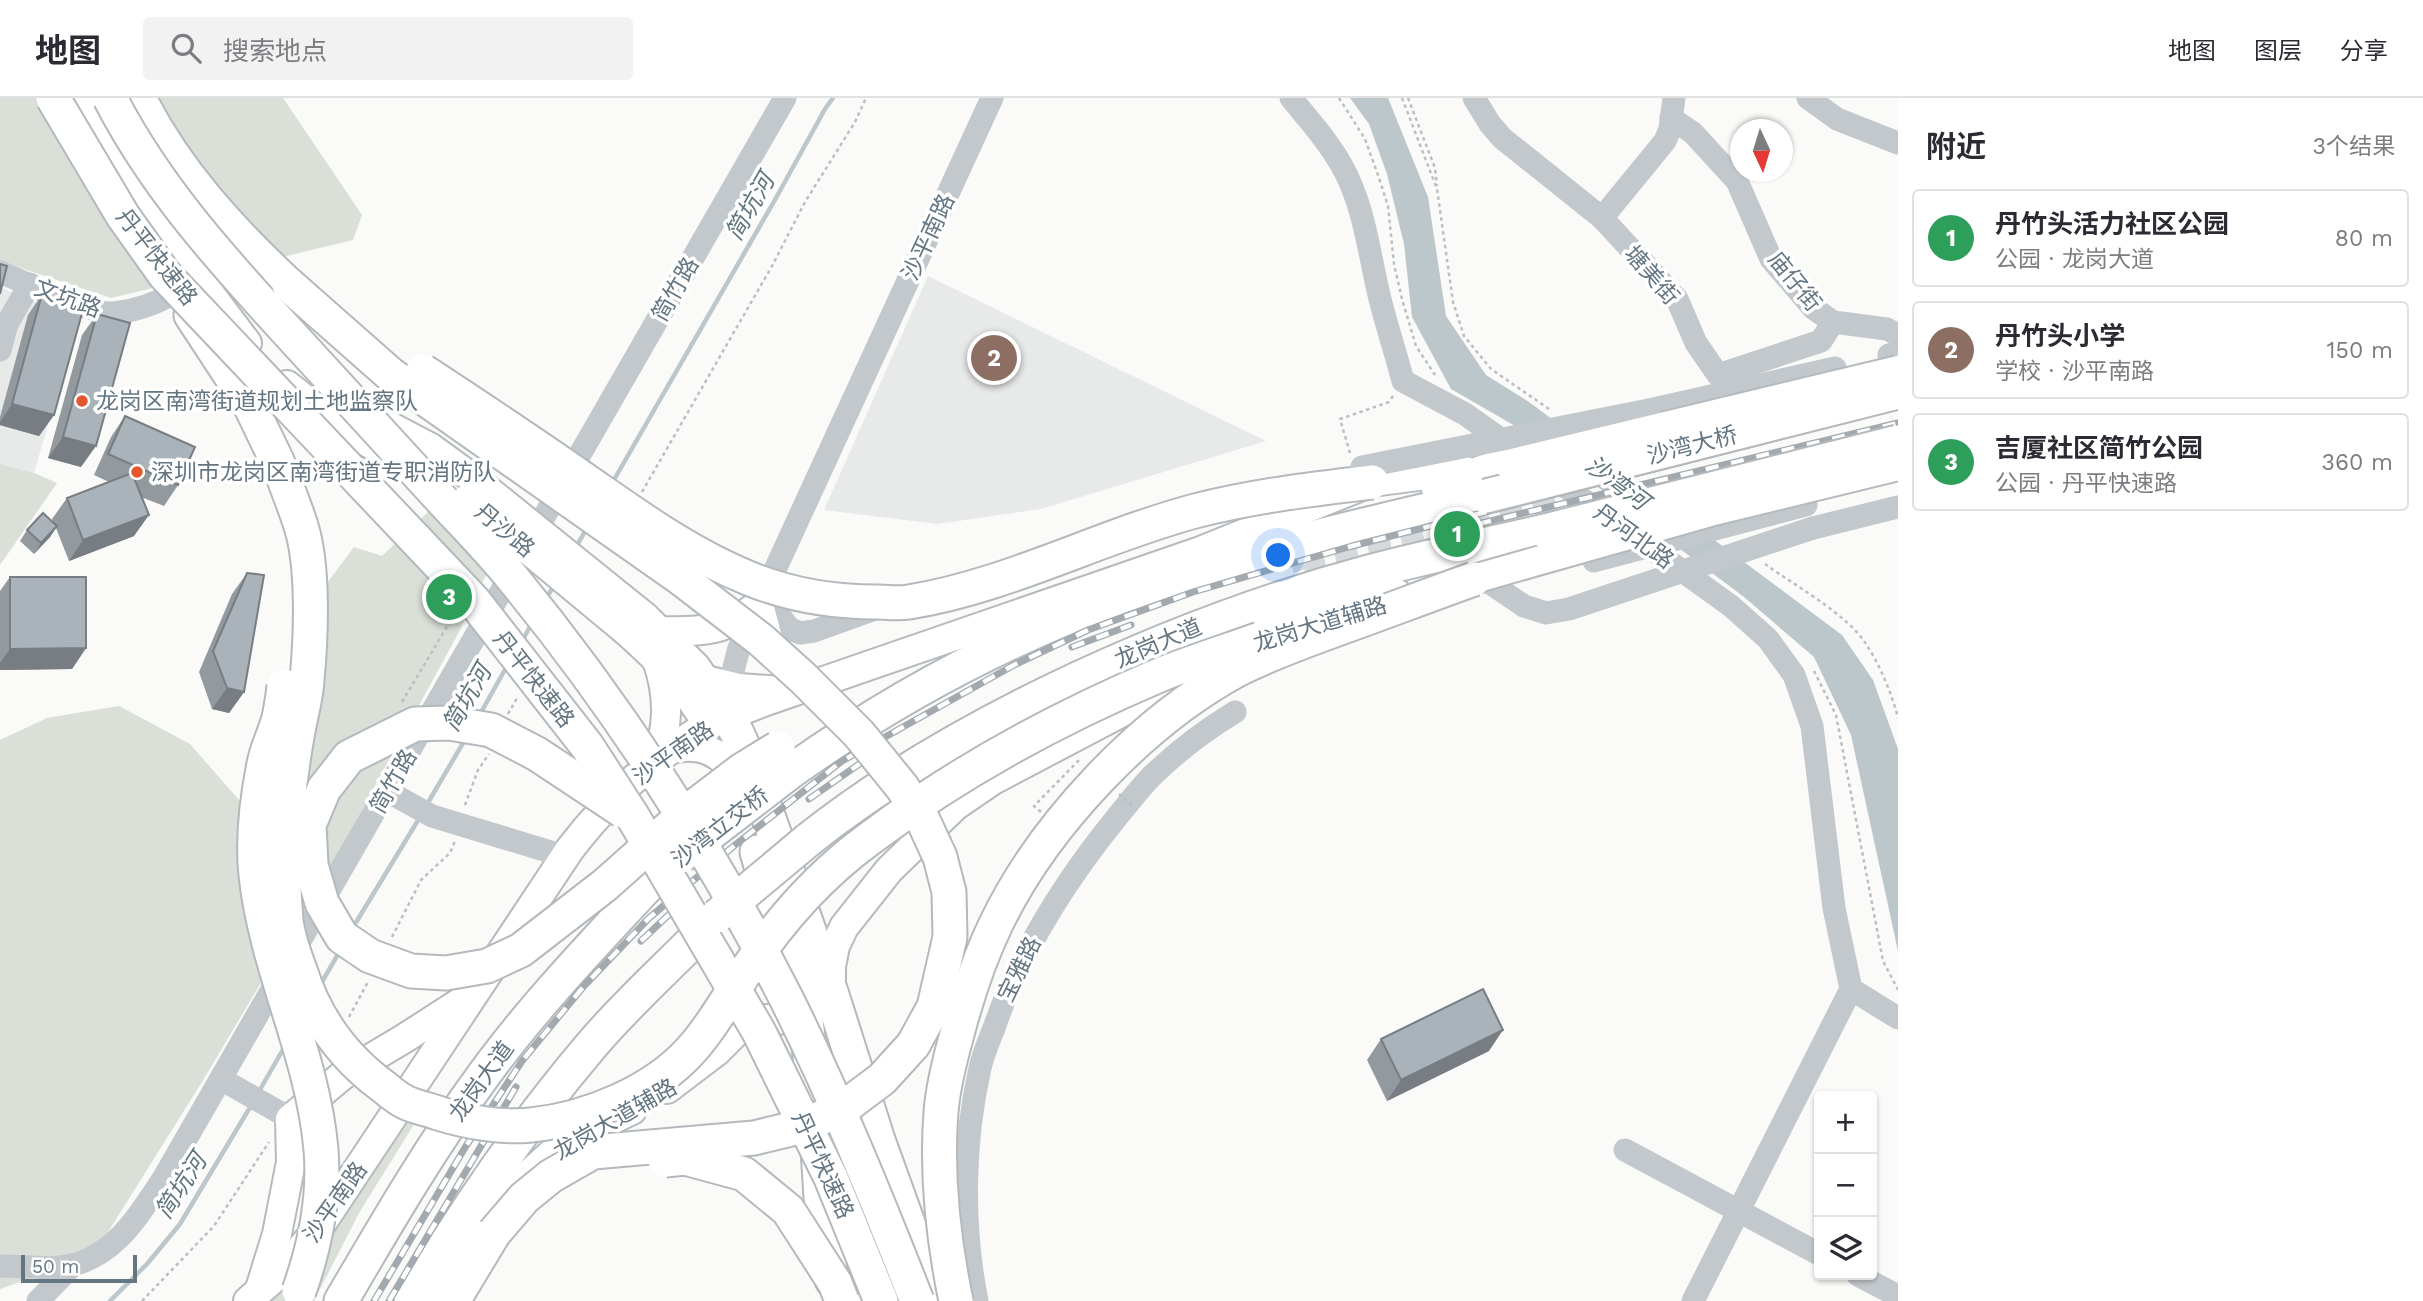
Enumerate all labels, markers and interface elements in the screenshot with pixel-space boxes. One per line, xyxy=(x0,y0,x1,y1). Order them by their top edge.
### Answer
search box xyxy=(143,17,633,80)
icon: search xyxy=(167,29,205,67)
text: 地图 xyxy=(35,31,101,70)
text: 搜索地点 xyxy=(223,36,327,66)
text: 地图 xyxy=(2168,37,2216,65)
text: 图层 xyxy=(2254,37,2302,65)
text: 分享 xyxy=(2340,37,2388,65)
north arrow xyxy=(1730,119,1793,182)
text: 附近 xyxy=(1926,129,1986,164)
text: 3个结果 xyxy=(2313,133,2395,160)
water label: 简坑河 xyxy=(720,165,782,245)
street label: 沙平南路 xyxy=(897,190,960,285)
street label: 丹平快速路 xyxy=(111,204,203,311)
text: 丹竹头活力社区公园 xyxy=(1995,209,2229,239)
text: 1 xyxy=(1946,225,1956,252)
text: 80 m xyxy=(2335,225,2393,252)
street label: 塘美街 xyxy=(1619,240,1684,310)
street label: 庙仔街 xyxy=(1762,246,1827,317)
text: 公园 · 龙岗大道 xyxy=(1995,246,2154,273)
street label: 简竹路 xyxy=(646,253,704,326)
street label: 文坑路 xyxy=(31,274,105,323)
text: 丹竹头小学 xyxy=(1995,321,2125,351)
pin: 2 xyxy=(971,332,1017,384)
text: 2 xyxy=(1944,337,1958,364)
text: 150 m xyxy=(2327,337,2393,364)
text: 学校 · 沙平南路 xyxy=(1995,358,2154,385)
place label: 龙岗区南湾街道规划土地监察队 xyxy=(96,388,418,415)
marker: 龙岗区南湾街道规划土地监察队 xyxy=(74,393,90,409)
street label: 沙湾大桥 xyxy=(1644,421,1740,470)
text: 吉厦社区简竹公园 xyxy=(1995,433,2203,463)
text: 3 xyxy=(1944,449,1958,476)
text: 360 m xyxy=(2322,449,2393,476)
water label: 沙湾河 xyxy=(1580,450,1657,518)
place label: 深圳市龙岗区南湾街道专职消防队 xyxy=(151,459,496,486)
marker: 深圳市龙岗区南湾街道专职消防队 xyxy=(129,464,145,480)
text: 公园 · 丹平快速路 xyxy=(1995,470,2177,497)
street label: 丹沙路 xyxy=(470,498,540,563)
street label: 丹河北路 xyxy=(1589,498,1679,574)
pin: 1 xyxy=(1434,508,1480,560)
your location xyxy=(1261,538,1295,572)
pin: 3 xyxy=(426,571,472,623)
street label: 龙岗大道辅路 xyxy=(1250,591,1390,658)
street label: 龙岗大道 xyxy=(1111,613,1206,674)
street label: 丹平快速路 xyxy=(488,626,580,733)
water label: 简坑河 xyxy=(437,656,499,736)
street label: 沙平南路 xyxy=(628,716,719,791)
street label: 简竹路 xyxy=(364,745,422,818)
street label: 沙湾立交桥 xyxy=(667,781,774,873)
street label: 宝雅路 xyxy=(992,932,1047,1006)
street label: 龙岗大道 xyxy=(443,1036,519,1126)
street label: 龙岗大道辅路 xyxy=(549,1073,682,1166)
map controls xyxy=(1814,1091,1877,1280)
button: + xyxy=(1814,1091,1877,1154)
street label: 丹平快速路 xyxy=(786,1107,859,1223)
water label: 简坑河 xyxy=(150,1145,215,1224)
button: − xyxy=(1814,1154,1877,1217)
street label: 沙平南路 xyxy=(298,1157,373,1248)
button: layers xyxy=(1814,1217,1877,1280)
scale bar xyxy=(21,1252,136,1284)
text: 50 m xyxy=(32,1255,79,1278)

